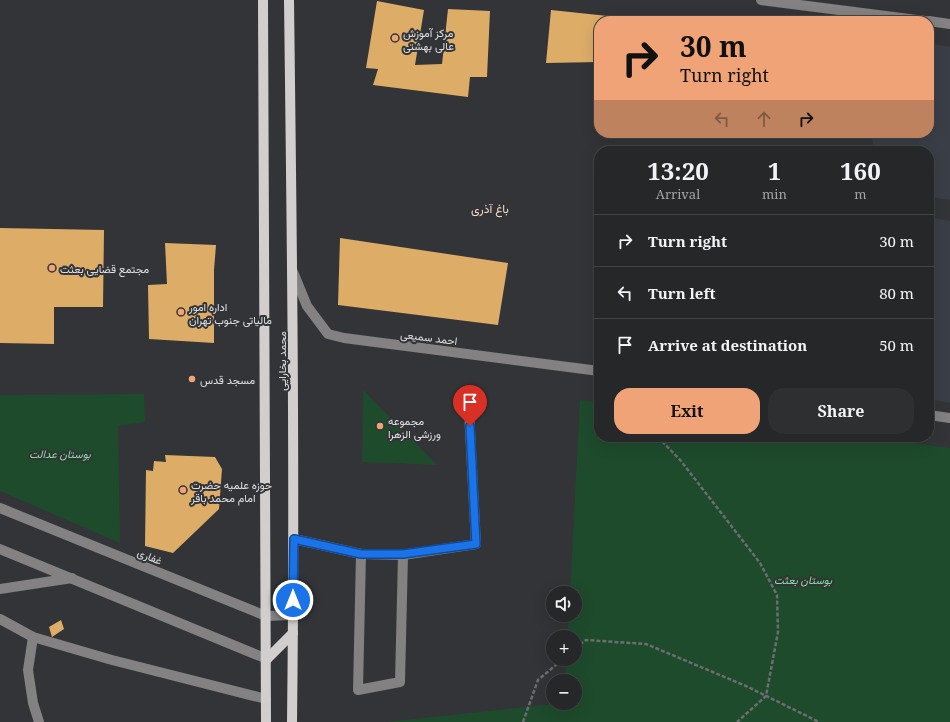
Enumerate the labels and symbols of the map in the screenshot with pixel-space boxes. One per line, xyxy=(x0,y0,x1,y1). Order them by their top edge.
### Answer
place label: مرکز آموزش عالی بهشتی xyxy=(403,25,454,53)
marker: مرکز آموزش عالی بهشتی xyxy=(390,33,400,43)
district label: باغ آذری xyxy=(471,200,509,218)
place label: مجتمع قضایی بعثت xyxy=(60,261,149,277)
marker: مجتمع قضایی بعثت xyxy=(47,263,57,273)
place label: اداره امور مالیاتی جنوب تهران xyxy=(188,299,272,327)
marker: اداره امور مالیاتی جنوب تهران xyxy=(176,307,186,317)
street label: احمد سمیعی xyxy=(400,326,458,348)
street label: محمد بخارایی xyxy=(274,331,289,391)
place label: مسجد قدس xyxy=(200,372,255,387)
marker: مسجد قدس xyxy=(187,374,197,384)
pin xyxy=(453,385,487,426)
place label: مجموعه ورزشی الزهرا xyxy=(388,413,441,441)
marker: مجموعه ورزشی الزهرا xyxy=(375,421,385,431)
park label: بوستان عدالت xyxy=(29,446,92,461)
place label: حوزه علمیه حضرت امام محمد باقر xyxy=(190,477,272,506)
marker: حوزه علمیه حضرت امام محمد باقر xyxy=(178,485,188,495)
street label: غفاری xyxy=(135,544,165,568)
park label: بوستان بعثت xyxy=(774,572,833,587)
position arrow xyxy=(272,579,314,621)

